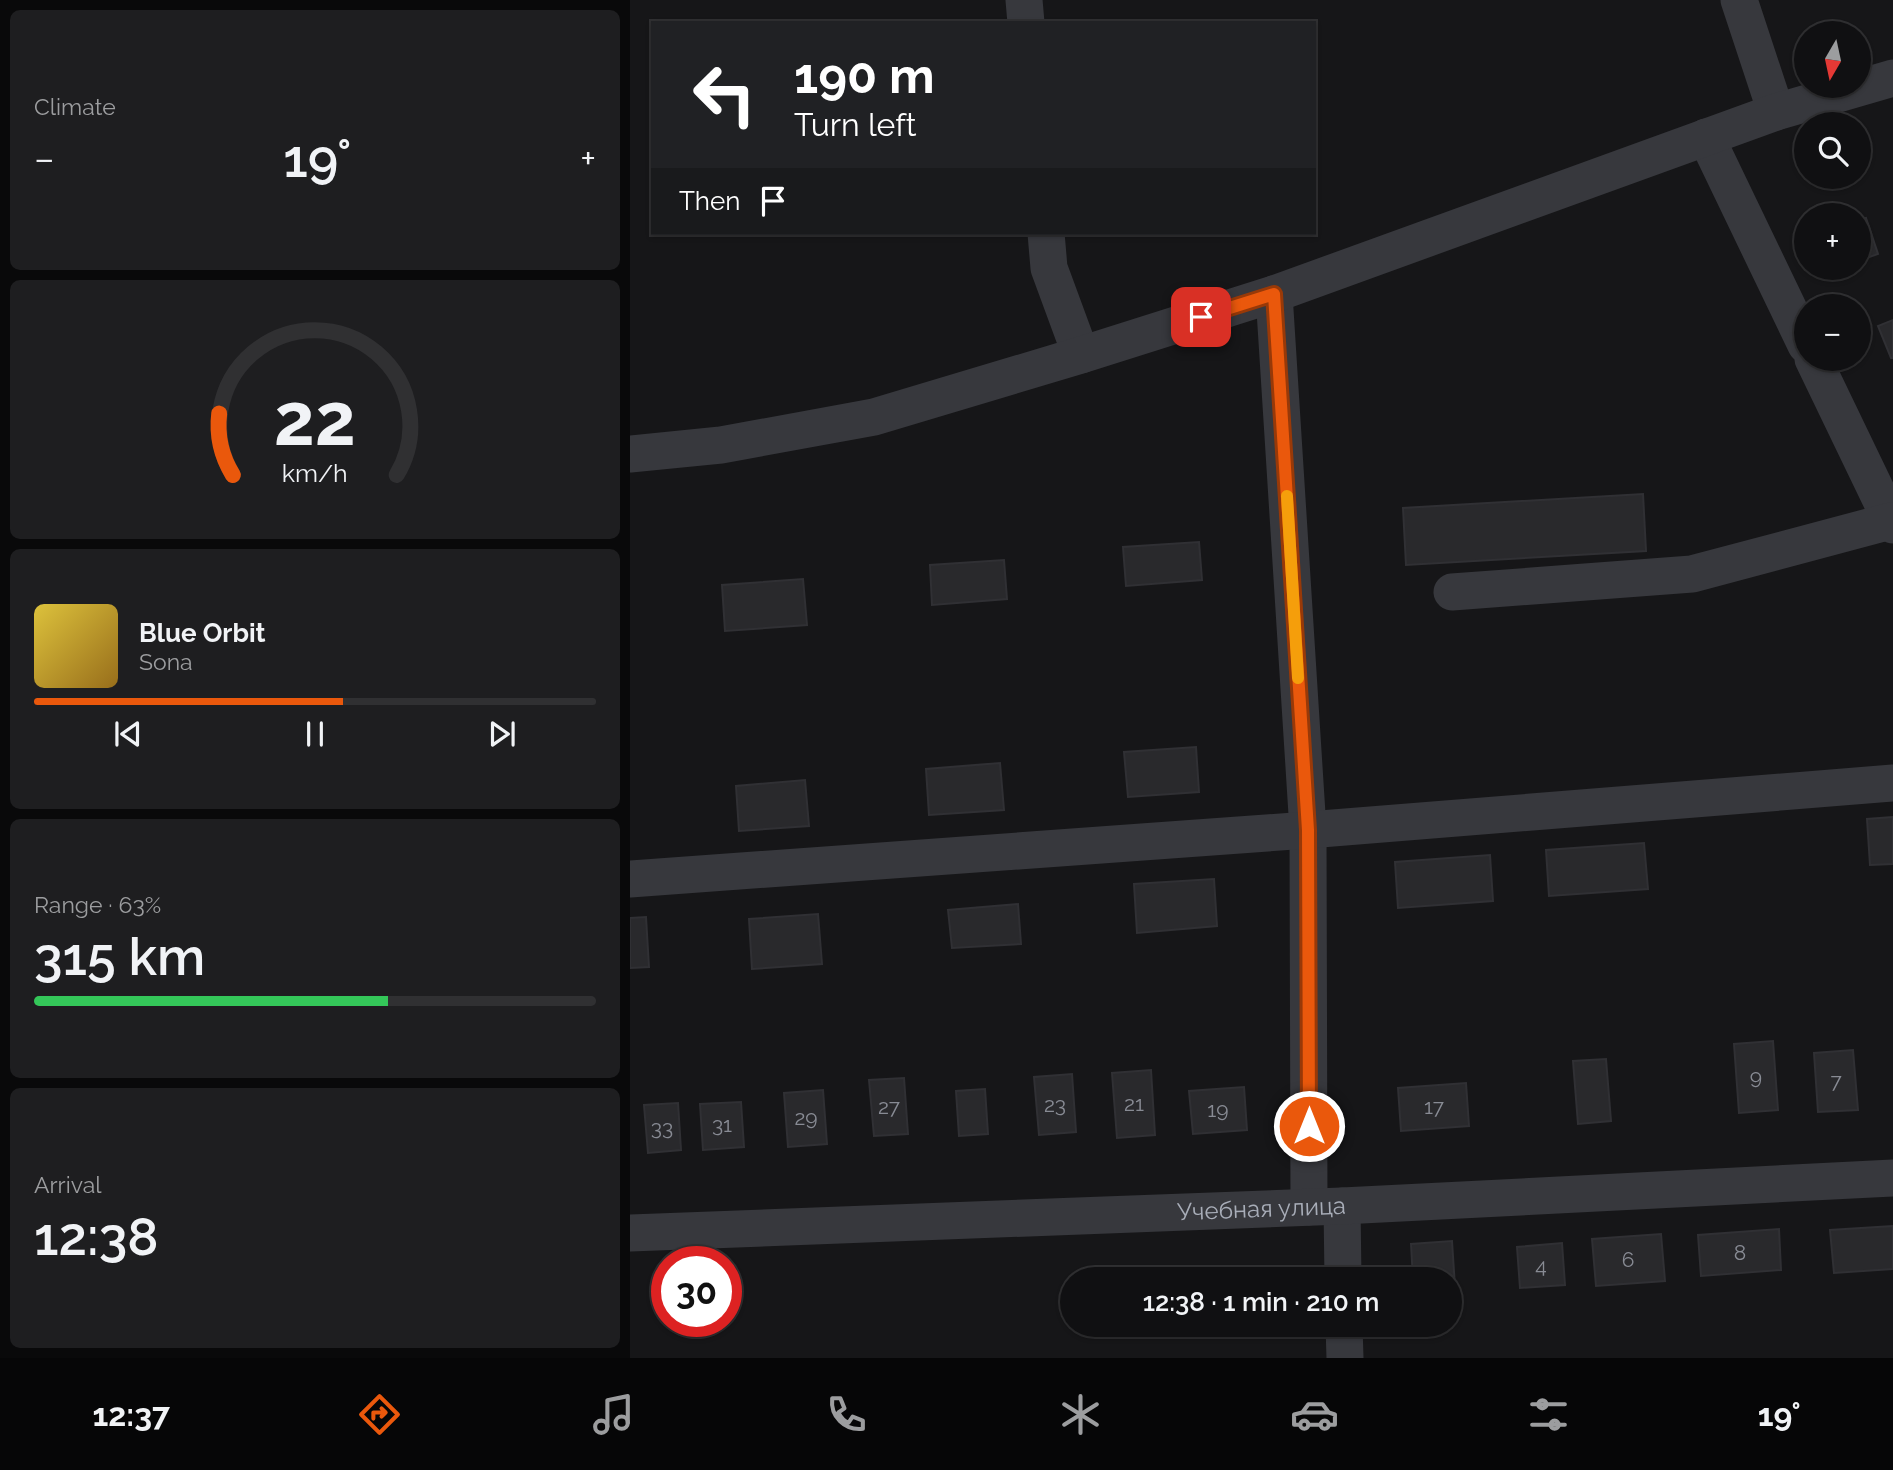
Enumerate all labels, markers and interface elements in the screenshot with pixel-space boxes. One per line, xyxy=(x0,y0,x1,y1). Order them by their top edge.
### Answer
north arrow xyxy=(1794,21,1871,98)
map controls xyxy=(1794,21,1871,371)
text: 190 m xyxy=(794,47,935,104)
icon: left xyxy=(679,49,770,140)
text: Climate xyxy=(34,93,116,120)
text: Turn left xyxy=(794,106,916,143)
button: search xyxy=(1794,112,1871,189)
text: 19° xyxy=(283,128,351,189)
text: − xyxy=(34,136,54,181)
text: + xyxy=(580,136,596,181)
icon: arrive xyxy=(754,182,792,220)
text: Then xyxy=(679,186,740,216)
button: + xyxy=(1794,203,1871,280)
pin xyxy=(1171,287,1231,347)
button: − xyxy=(1794,294,1871,371)
icon: arrive xyxy=(1182,298,1220,336)
text: 22 xyxy=(274,378,356,463)
text: km/h xyxy=(282,458,348,488)
text: Blue Orbit xyxy=(139,618,266,648)
text: Sona xyxy=(139,648,193,675)
icon: previous xyxy=(109,715,147,753)
icon: pause xyxy=(296,715,334,753)
icon: next xyxy=(483,715,521,753)
text: Range · 63% xyxy=(34,891,161,918)
text: 315 km xyxy=(34,926,205,987)
house number: 9 xyxy=(1750,1064,1762,1089)
house number: 7 xyxy=(1830,1068,1842,1093)
position arrow xyxy=(1272,1089,1346,1163)
house number: 21 xyxy=(1124,1091,1144,1116)
house number: 23 xyxy=(1044,1092,1066,1117)
house number: 27 xyxy=(878,1094,901,1119)
house number: 17 xyxy=(1424,1094,1445,1119)
house number: 19 xyxy=(1207,1097,1229,1122)
house number: 29 xyxy=(794,1105,818,1130)
house number: 31 xyxy=(712,1112,732,1137)
house number: 33 xyxy=(651,1115,673,1140)
text: Arrival xyxy=(34,1171,101,1198)
street label: Учебная улица xyxy=(1177,1191,1346,1226)
text: 12:38 xyxy=(34,1206,158,1267)
house number: 8 xyxy=(1734,1240,1746,1265)
speed limit sign: 30 xyxy=(651,1246,742,1337)
house number: 6 xyxy=(1622,1247,1634,1272)
house number: 4 xyxy=(1535,1253,1547,1278)
text: 12:38 · 1 min · 210 m xyxy=(1143,1287,1379,1317)
icon: directions xyxy=(355,1390,404,1439)
icon: music xyxy=(589,1390,638,1439)
icon: phone xyxy=(822,1390,871,1439)
icon: climate xyxy=(1056,1390,1105,1439)
icon: car xyxy=(1290,1390,1339,1439)
icon: filters xyxy=(1524,1390,1573,1439)
text: 12:37 xyxy=(92,1396,170,1433)
text: 19° xyxy=(1758,1396,1801,1433)

